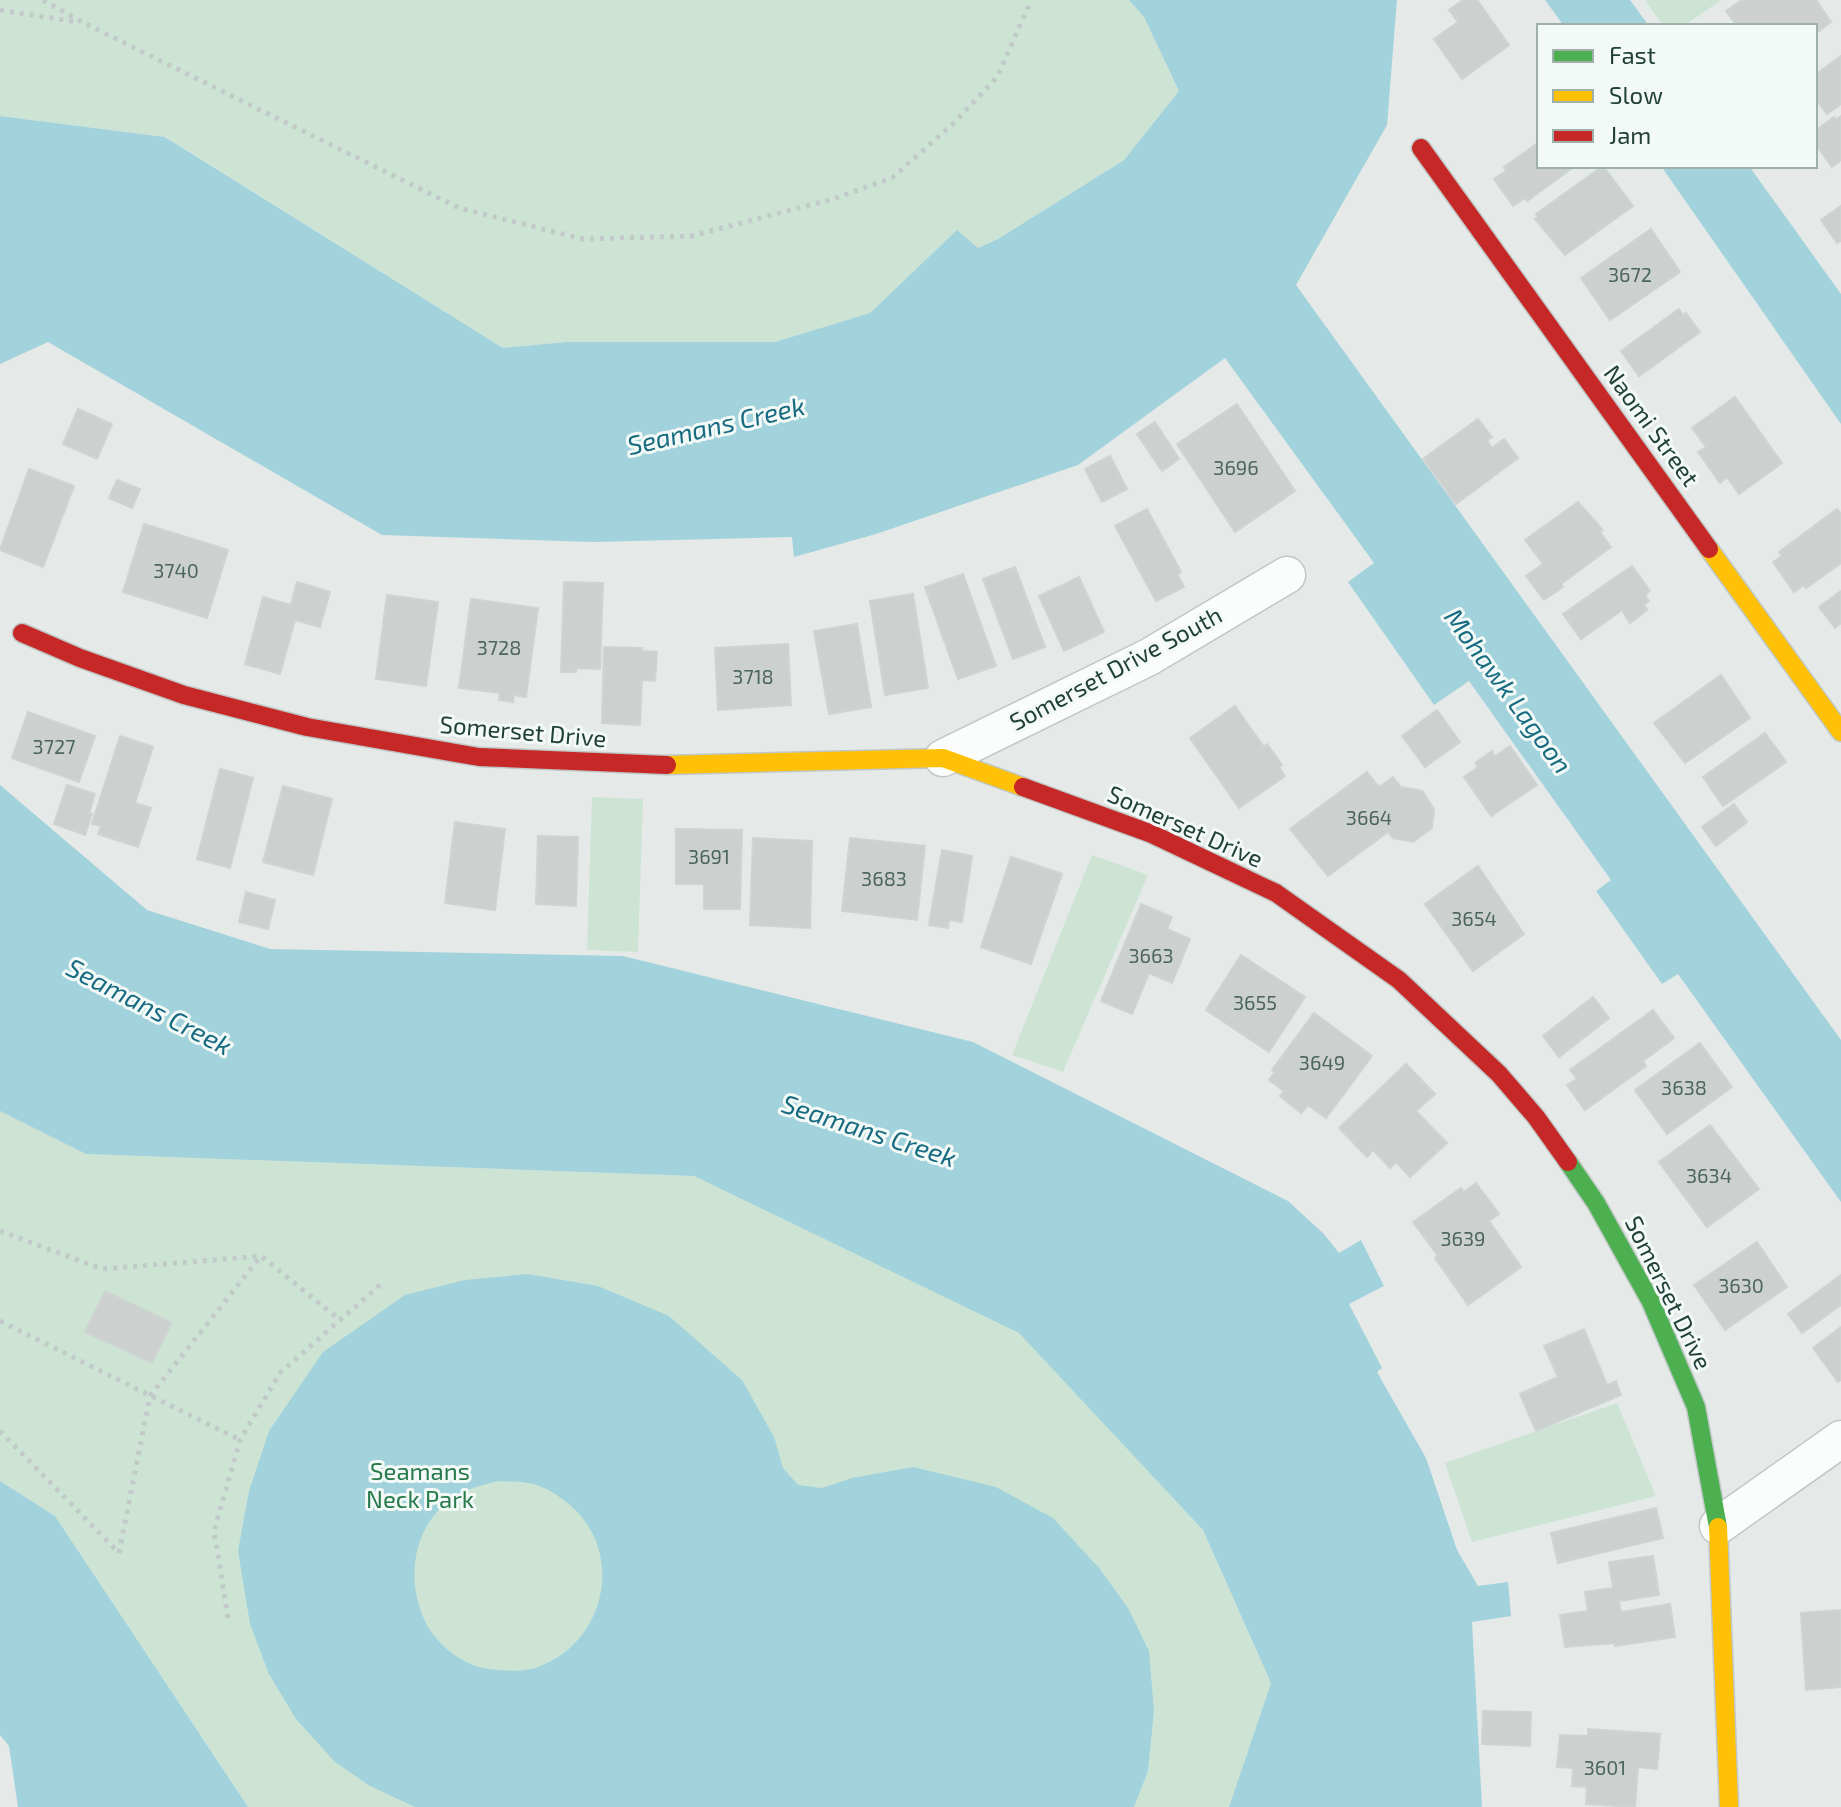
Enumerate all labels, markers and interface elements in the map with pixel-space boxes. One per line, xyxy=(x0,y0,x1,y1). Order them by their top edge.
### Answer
legend xyxy=(1537,24,1817,168)
text: Fast xyxy=(1609,40,1656,69)
text: Slow xyxy=(1609,80,1663,109)
text: Jam xyxy=(1609,120,1651,149)
house number: 3672 xyxy=(1608,262,1652,286)
street label: Naomi Street xyxy=(1599,359,1706,491)
water label: Seamans Creek xyxy=(624,389,807,460)
house number: 3696 xyxy=(1213,455,1259,479)
house number: 3740 xyxy=(153,558,199,582)
street label: Somerset Drive South xyxy=(1004,599,1226,736)
water label: Mohawk Lagoon xyxy=(1439,602,1579,779)
house number: 3728 xyxy=(477,635,521,659)
house number: 3718 xyxy=(732,664,774,688)
street label: Somerset Drive xyxy=(439,709,608,752)
house number: 3727 xyxy=(33,734,75,758)
street label: Somerset Drive xyxy=(1103,778,1268,873)
house number: 3664 xyxy=(1346,805,1392,829)
house number: 3691 xyxy=(688,844,730,868)
house number: 3683 xyxy=(861,866,907,890)
house number: 3654 xyxy=(1451,906,1497,930)
house number: 3663 xyxy=(1128,943,1174,967)
water label: Seamans Creek xyxy=(62,951,237,1061)
house number: 3655 xyxy=(1233,990,1277,1014)
house number: 3649 xyxy=(1299,1050,1345,1074)
house number: 3638 xyxy=(1661,1075,1707,1099)
water label: Seamans Creek xyxy=(778,1087,960,1172)
house number: 3634 xyxy=(1686,1163,1732,1187)
street label: Somerset Drive xyxy=(1620,1211,1719,1374)
house number: 3639 xyxy=(1440,1226,1486,1250)
house number: 3630 xyxy=(1718,1273,1764,1297)
park label: Seamans Neck Park xyxy=(366,1456,474,1513)
house number: 3601 xyxy=(1584,1755,1626,1779)

